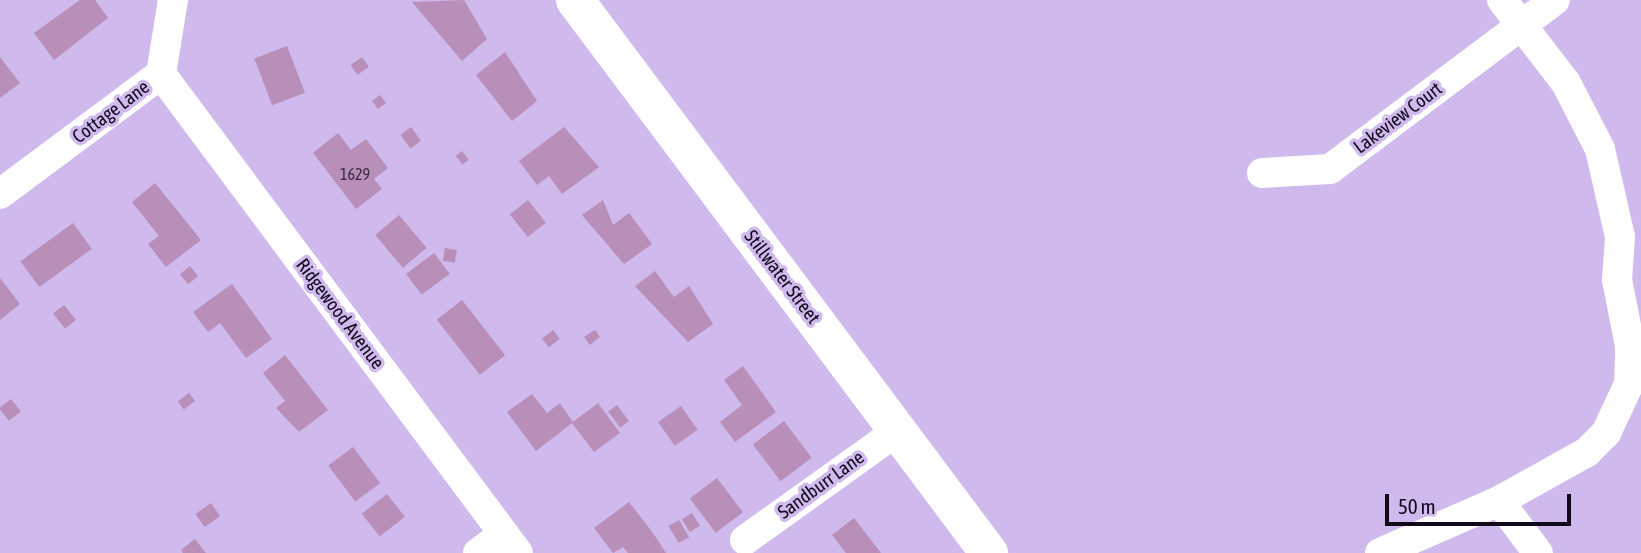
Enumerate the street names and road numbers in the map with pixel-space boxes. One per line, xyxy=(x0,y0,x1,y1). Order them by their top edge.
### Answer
street label: Cottage Lane xyxy=(68,76,154,148)
street label: Lakeview Court xyxy=(1349,77,1447,159)
street label: Stillwater Street xyxy=(739,226,825,328)
street label: Ridgewood Avenue xyxy=(291,254,389,374)
street label: Sandburr Lane xyxy=(773,446,869,524)

